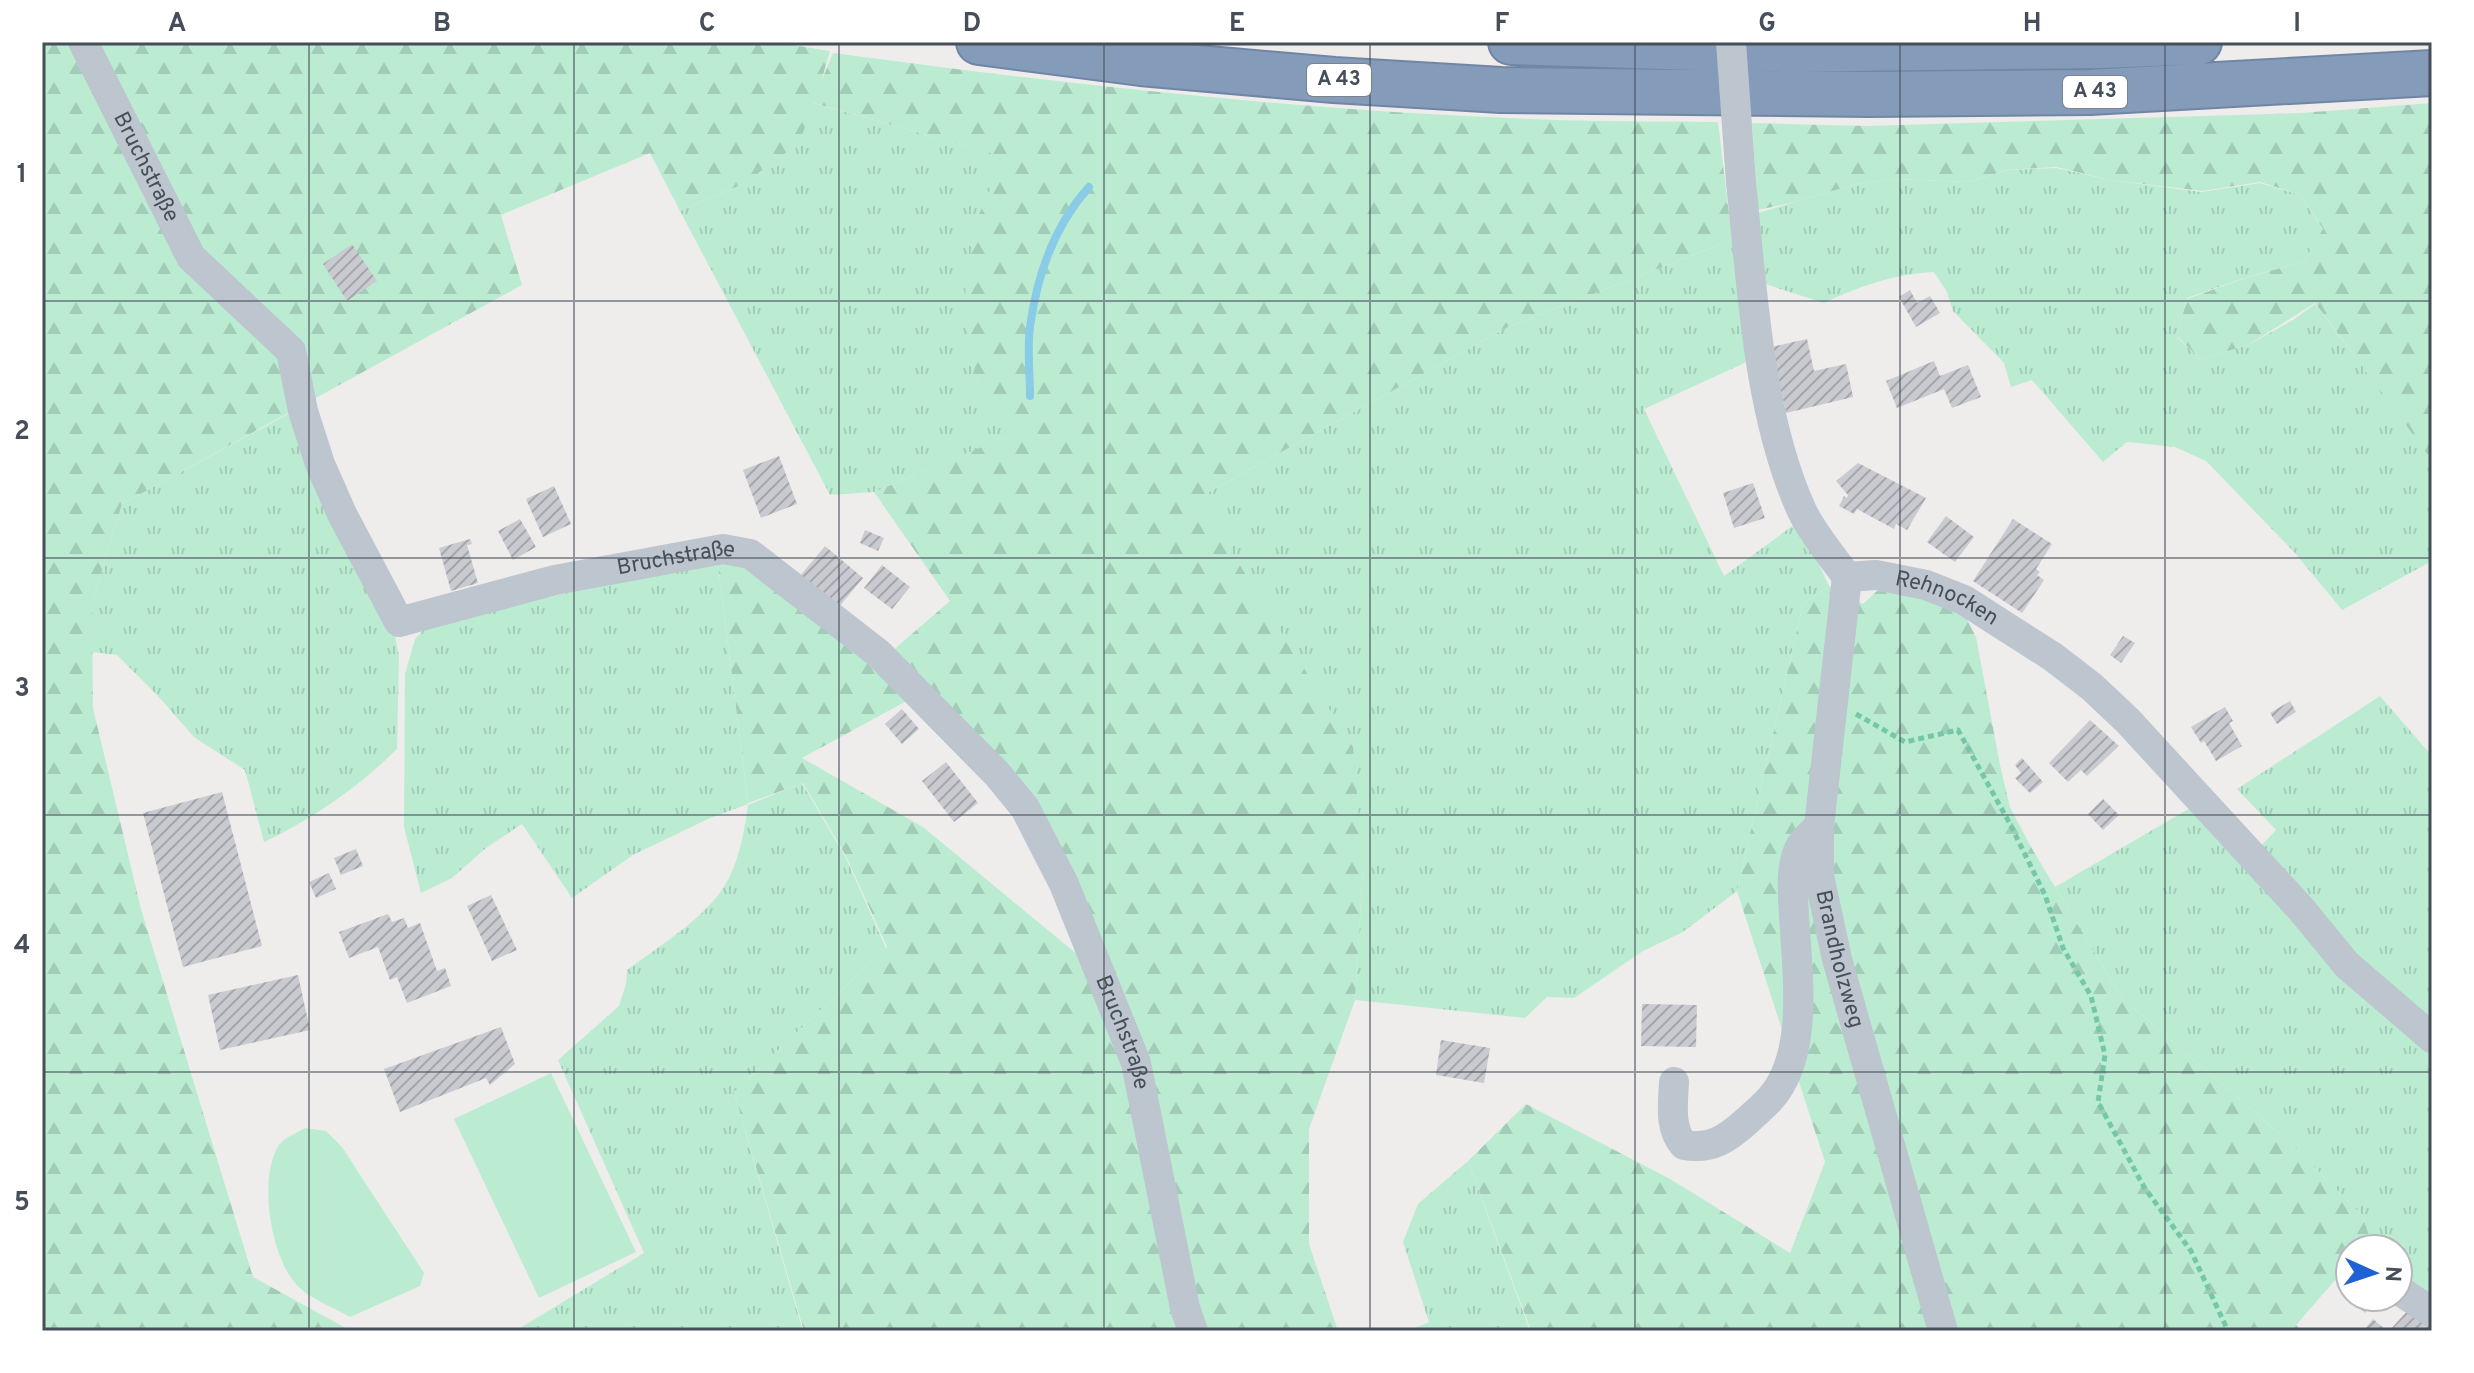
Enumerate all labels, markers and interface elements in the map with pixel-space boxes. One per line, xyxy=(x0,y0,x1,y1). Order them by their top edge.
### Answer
text: A xyxy=(168,8,186,41)
text: B xyxy=(433,8,451,41)
text: C xyxy=(699,8,715,41)
text: D xyxy=(963,8,981,41)
text: E xyxy=(1229,8,1245,41)
text: F xyxy=(1495,8,1510,41)
text: G xyxy=(1758,8,1776,41)
text: H xyxy=(2023,8,2041,41)
text: I xyxy=(2293,8,2301,41)
road number: A 43 xyxy=(1307,64,1371,96)
road number: A 43 xyxy=(2063,76,2127,108)
street label: Bruchstraße xyxy=(107,108,185,227)
text: 1 xyxy=(17,159,27,192)
text: 2 xyxy=(14,416,30,449)
street label: Bruchstraße xyxy=(615,536,737,582)
street label: Rehnocken xyxy=(1893,566,2004,632)
text: 3 xyxy=(14,673,30,706)
street label: Brandholzweg xyxy=(1809,888,1869,1031)
text: 4 xyxy=(14,930,30,963)
street label: Bruchstraße xyxy=(1089,972,1154,1092)
text: 5 xyxy=(14,1187,30,1220)
north arrow xyxy=(2334,1233,2414,1313)
text: N xyxy=(2378,1265,2405,1283)

